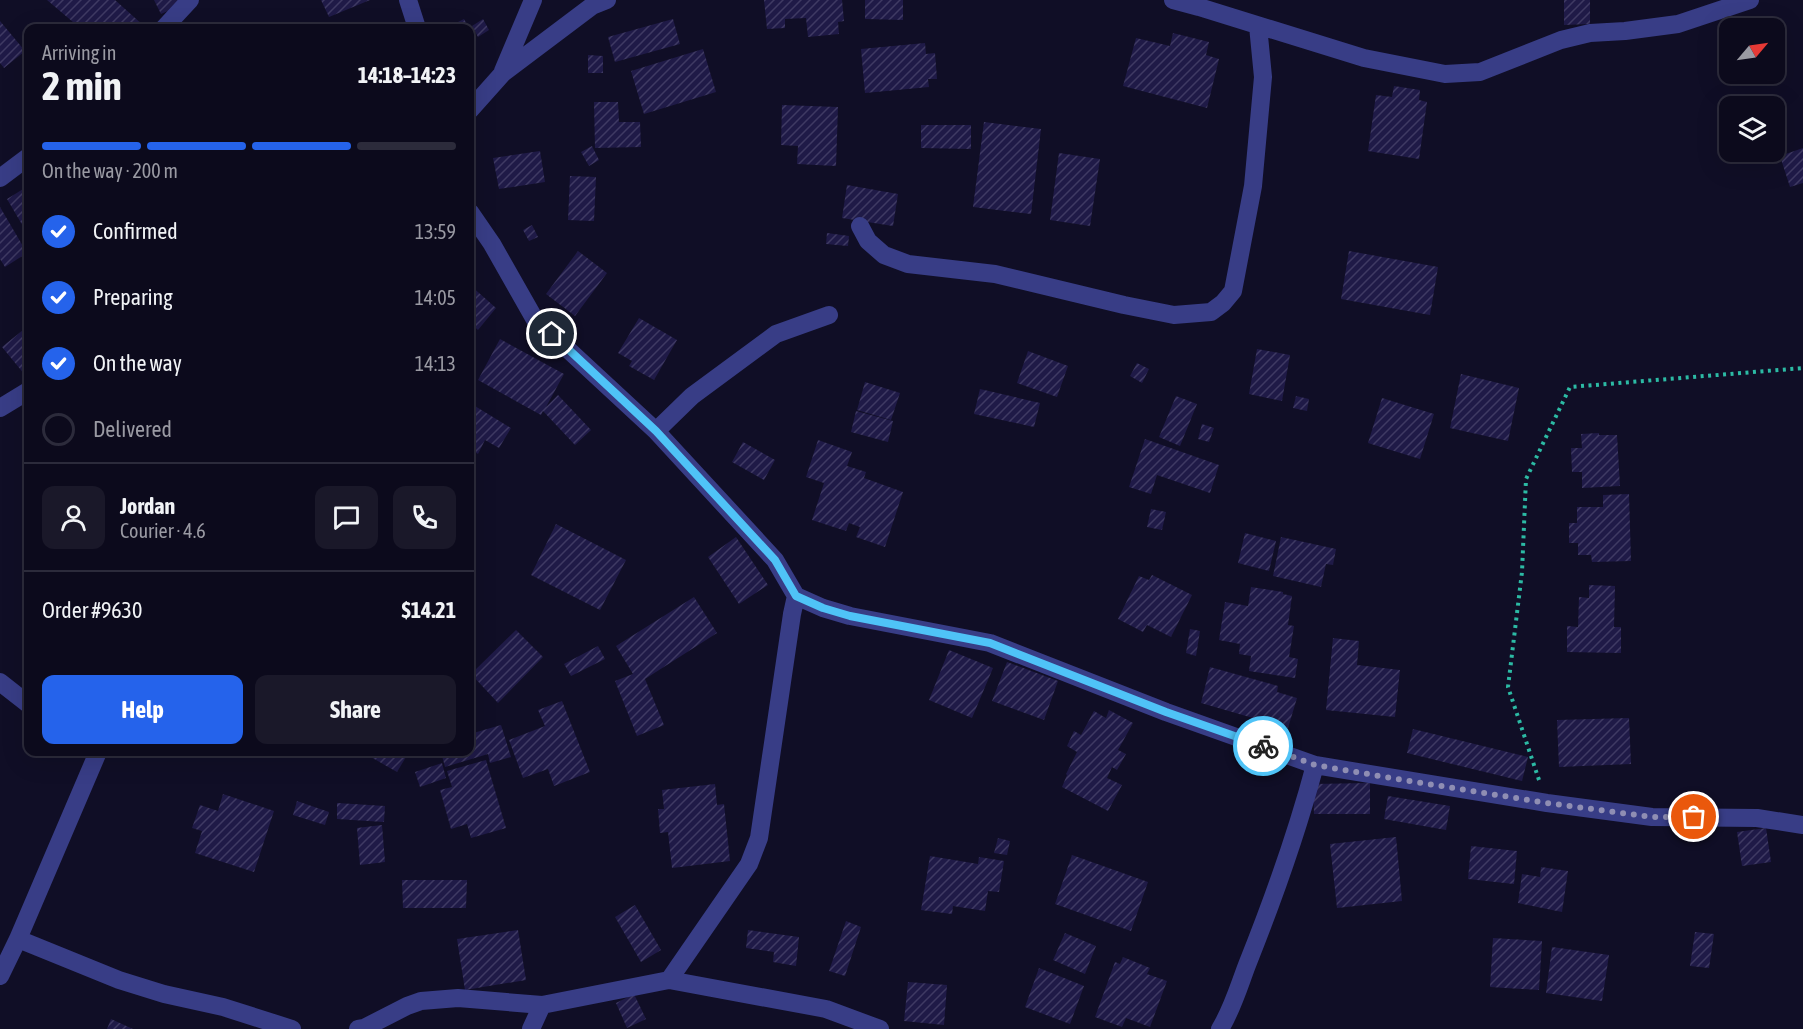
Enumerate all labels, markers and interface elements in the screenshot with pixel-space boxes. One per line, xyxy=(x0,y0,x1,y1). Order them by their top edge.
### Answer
north arrow xyxy=(1719,18,1785,84)
map controls xyxy=(1719,18,1785,162)
text: Arriving in xyxy=(42,41,116,64)
text: 14:18–14:23 xyxy=(358,62,456,88)
text: 2 min xyxy=(42,64,122,108)
button: layers xyxy=(1719,96,1785,162)
text: On the way · 200 m xyxy=(42,159,178,182)
icon: check xyxy=(42,215,75,248)
text: Confirmed xyxy=(93,218,178,244)
text: 13:59 xyxy=(415,220,456,243)
icon: check xyxy=(42,281,75,314)
text: Preparing xyxy=(93,284,173,310)
text: 14:05 xyxy=(414,286,456,309)
pin xyxy=(526,308,577,359)
icon: home xyxy=(535,317,568,350)
icon: check xyxy=(42,347,75,380)
text: On the way xyxy=(93,350,182,376)
text: 14:13 xyxy=(415,352,456,375)
text: Delivered xyxy=(93,416,172,442)
button: person xyxy=(42,486,105,549)
button: chat xyxy=(315,486,378,549)
button: phone xyxy=(393,486,456,549)
text: Jordan xyxy=(120,493,175,519)
text: Courier · 4.6 xyxy=(120,519,206,542)
text: Order #9630 xyxy=(42,597,142,623)
text: $14.21 xyxy=(401,597,456,623)
button: Help xyxy=(42,675,243,744)
button: Share xyxy=(255,675,456,744)
courier xyxy=(1233,716,1293,776)
icon: bike xyxy=(1247,730,1280,763)
pin xyxy=(1668,791,1719,842)
icon: bag xyxy=(1677,800,1710,833)

